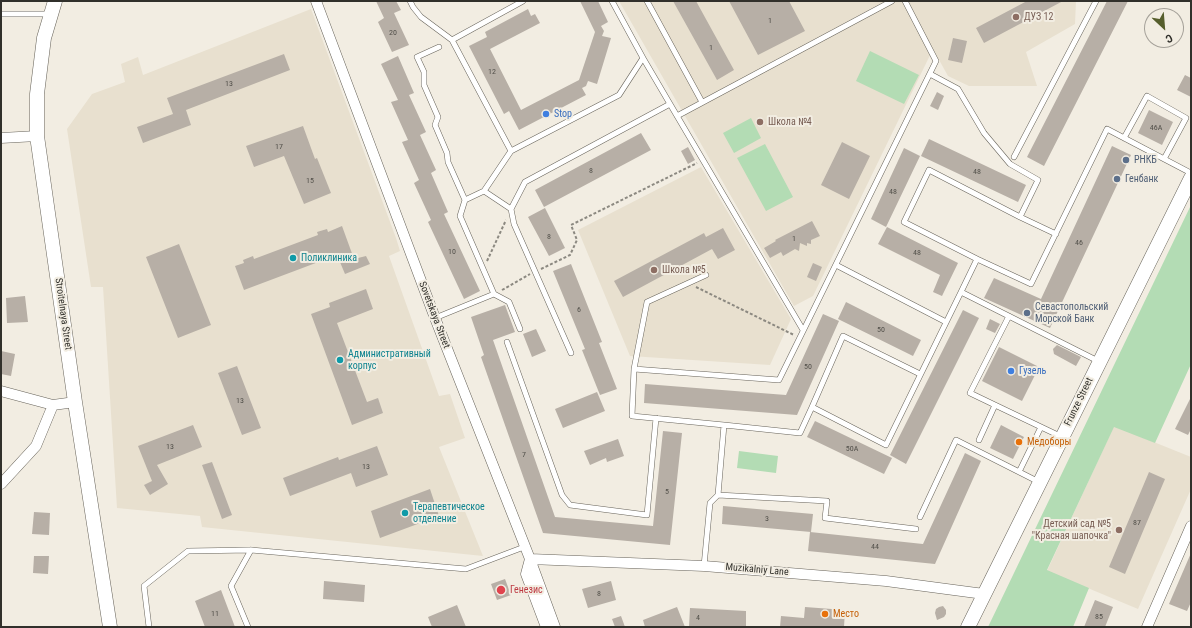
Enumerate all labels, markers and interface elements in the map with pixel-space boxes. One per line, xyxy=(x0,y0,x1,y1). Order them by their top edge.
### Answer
north arrow xyxy=(1144,8,1184,48)
place label: ДУЗ 12 xyxy=(1024,11,1053,23)
marker: ДУЗ 12 xyxy=(1011,12,1021,22)
house number: 1 xyxy=(768,16,772,26)
house number: 20 xyxy=(389,28,397,38)
text: С xyxy=(1163,31,1175,46)
house number: 1 xyxy=(709,43,713,53)
house number: 12 xyxy=(488,67,496,77)
house number: 13 xyxy=(225,79,233,89)
place label: Stop xyxy=(554,108,572,120)
marker: Stop xyxy=(541,109,551,119)
place label: Школа №4 xyxy=(768,116,812,128)
marker: Школа №4 xyxy=(755,117,765,127)
house number: 46А xyxy=(1150,123,1162,133)
house number: 17 xyxy=(275,142,283,152)
place label: РНКБ xyxy=(1134,154,1157,166)
marker: РНКБ xyxy=(1121,155,1131,165)
house number: 8 xyxy=(589,166,593,176)
house number: 48 xyxy=(973,167,981,177)
place label: Генбанк xyxy=(1125,173,1158,185)
marker: Генбанк xyxy=(1112,174,1122,184)
house number: 15 xyxy=(306,176,314,186)
house number: 48 xyxy=(889,187,897,197)
house number: 8 xyxy=(547,232,551,242)
house number: 1 xyxy=(792,234,796,244)
house number: 46 xyxy=(1075,238,1083,248)
house number: 10 xyxy=(448,247,456,257)
house number: 48 xyxy=(913,248,921,258)
place label: Поликлиника xyxy=(301,252,357,264)
marker: Поликлиника xyxy=(288,253,298,263)
place label: Школа №5 xyxy=(662,264,706,276)
marker: Школа №5 xyxy=(649,265,659,275)
street label: Stroitelnaya Street xyxy=(52,277,74,351)
street label: Sovetskaya Street xyxy=(416,280,452,350)
place label: Севастопольский Морской Банк xyxy=(1035,301,1108,324)
house number: 6 xyxy=(577,305,581,315)
marker: Севастопольский Морской Банк xyxy=(1022,308,1032,318)
house number: 50 xyxy=(877,325,885,335)
place label: Административный корпус xyxy=(348,348,431,372)
marker: Административный корпус xyxy=(335,355,345,365)
house number: 50 xyxy=(804,362,812,372)
place label: Гузель xyxy=(1019,365,1046,377)
marker: Гузель xyxy=(1006,366,1016,376)
street label: Frunze Street xyxy=(1062,376,1096,428)
house number: 13 xyxy=(236,396,244,406)
place label: Медоборы xyxy=(1027,436,1071,448)
marker: Медоборы xyxy=(1014,437,1024,447)
house number: 13 xyxy=(166,442,174,452)
house number: 50А xyxy=(846,444,858,454)
house number: 7 xyxy=(522,450,526,460)
house number: 13 xyxy=(362,462,370,472)
house number: 5 xyxy=(665,487,669,497)
place label: Терапевтическое отделение xyxy=(413,501,485,524)
marker: Терапевтическое отделение xyxy=(400,508,410,518)
house number: 3 xyxy=(765,514,769,524)
place label: Детский сад №5 "Красная шапочка" xyxy=(1032,518,1111,542)
house number: 87 xyxy=(1133,518,1141,528)
marker: Детский сад №5 "Красная шапочка" xyxy=(1114,525,1124,535)
house number: 44 xyxy=(871,542,879,552)
street label: Muzikalniy Lane xyxy=(725,561,789,579)
marker: Генезис xyxy=(495,584,507,596)
place label: Генезис xyxy=(510,584,543,596)
house number: 8 xyxy=(597,589,601,599)
place label: Место xyxy=(833,608,859,620)
house number: 11 xyxy=(211,609,219,619)
marker: Место xyxy=(820,609,830,619)
house number: 85 xyxy=(1095,612,1103,622)
house number: 4 xyxy=(696,613,700,623)

